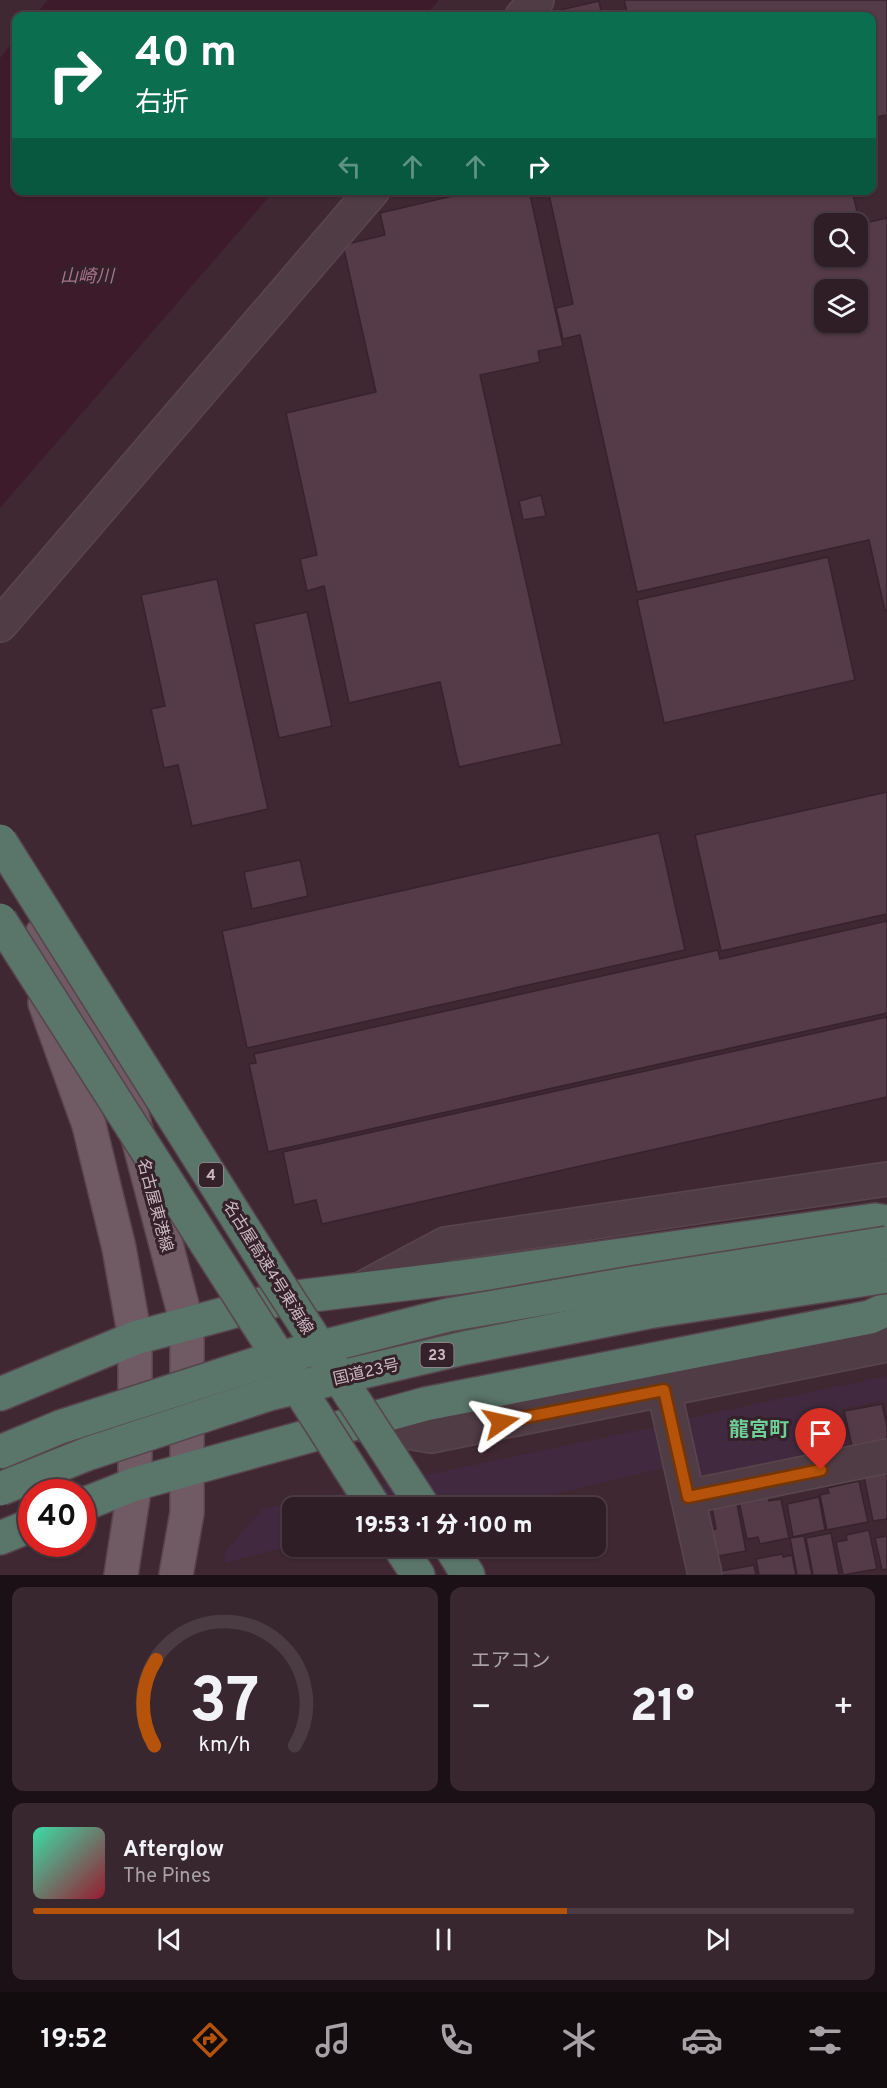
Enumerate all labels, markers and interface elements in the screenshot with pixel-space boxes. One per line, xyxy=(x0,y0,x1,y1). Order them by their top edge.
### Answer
text: 40 m xyxy=(135,28,237,81)
icon: right xyxy=(36,36,114,114)
text: 右折 xyxy=(135,87,189,121)
icon: left xyxy=(333,150,366,183)
icon: ahead xyxy=(396,150,429,183)
icon: ahead xyxy=(459,150,492,183)
icon: right xyxy=(522,150,555,183)
map controls xyxy=(814,213,868,333)
button: search xyxy=(814,213,868,267)
water label: 山崎川 xyxy=(60,266,116,289)
button: layers xyxy=(814,279,868,333)
street label: 名古屋東港線 xyxy=(132,1157,176,1254)
road number: 4 xyxy=(199,1163,223,1187)
street label: 名古屋高速4号東海線 xyxy=(218,1197,317,1339)
road number: 23 xyxy=(420,1343,454,1367)
street label: 国道23号 xyxy=(331,1356,402,1390)
position arrow xyxy=(469,1390,533,1454)
pin xyxy=(795,1408,846,1470)
icon: arrive xyxy=(804,1417,837,1450)
district label: 龍宮町 xyxy=(729,1418,789,1444)
speed limit sign: 40 xyxy=(18,1479,96,1557)
text: 19:53 · 1 分 · 100 m xyxy=(355,1513,533,1540)
text: エアコン xyxy=(471,1649,551,1675)
text: 37 xyxy=(190,1665,260,1744)
text: 21° xyxy=(630,1680,695,1737)
text: − xyxy=(471,1688,492,1730)
text: + xyxy=(833,1688,854,1730)
text: km/h xyxy=(199,1732,251,1759)
text: Afterglow xyxy=(123,1837,224,1864)
text: The Pines xyxy=(123,1864,211,1890)
icon: previous xyxy=(153,1923,186,1956)
icon: pause xyxy=(427,1923,460,1956)
icon: next xyxy=(701,1923,734,1956)
icon: directions xyxy=(189,2019,231,2061)
icon: music xyxy=(312,2019,354,2061)
icon: phone xyxy=(435,2019,477,2061)
icon: climate xyxy=(558,2019,600,2061)
icon: car xyxy=(681,2019,723,2061)
icon: filters xyxy=(804,2019,846,2061)
text: 19:52 xyxy=(41,2023,108,2057)

